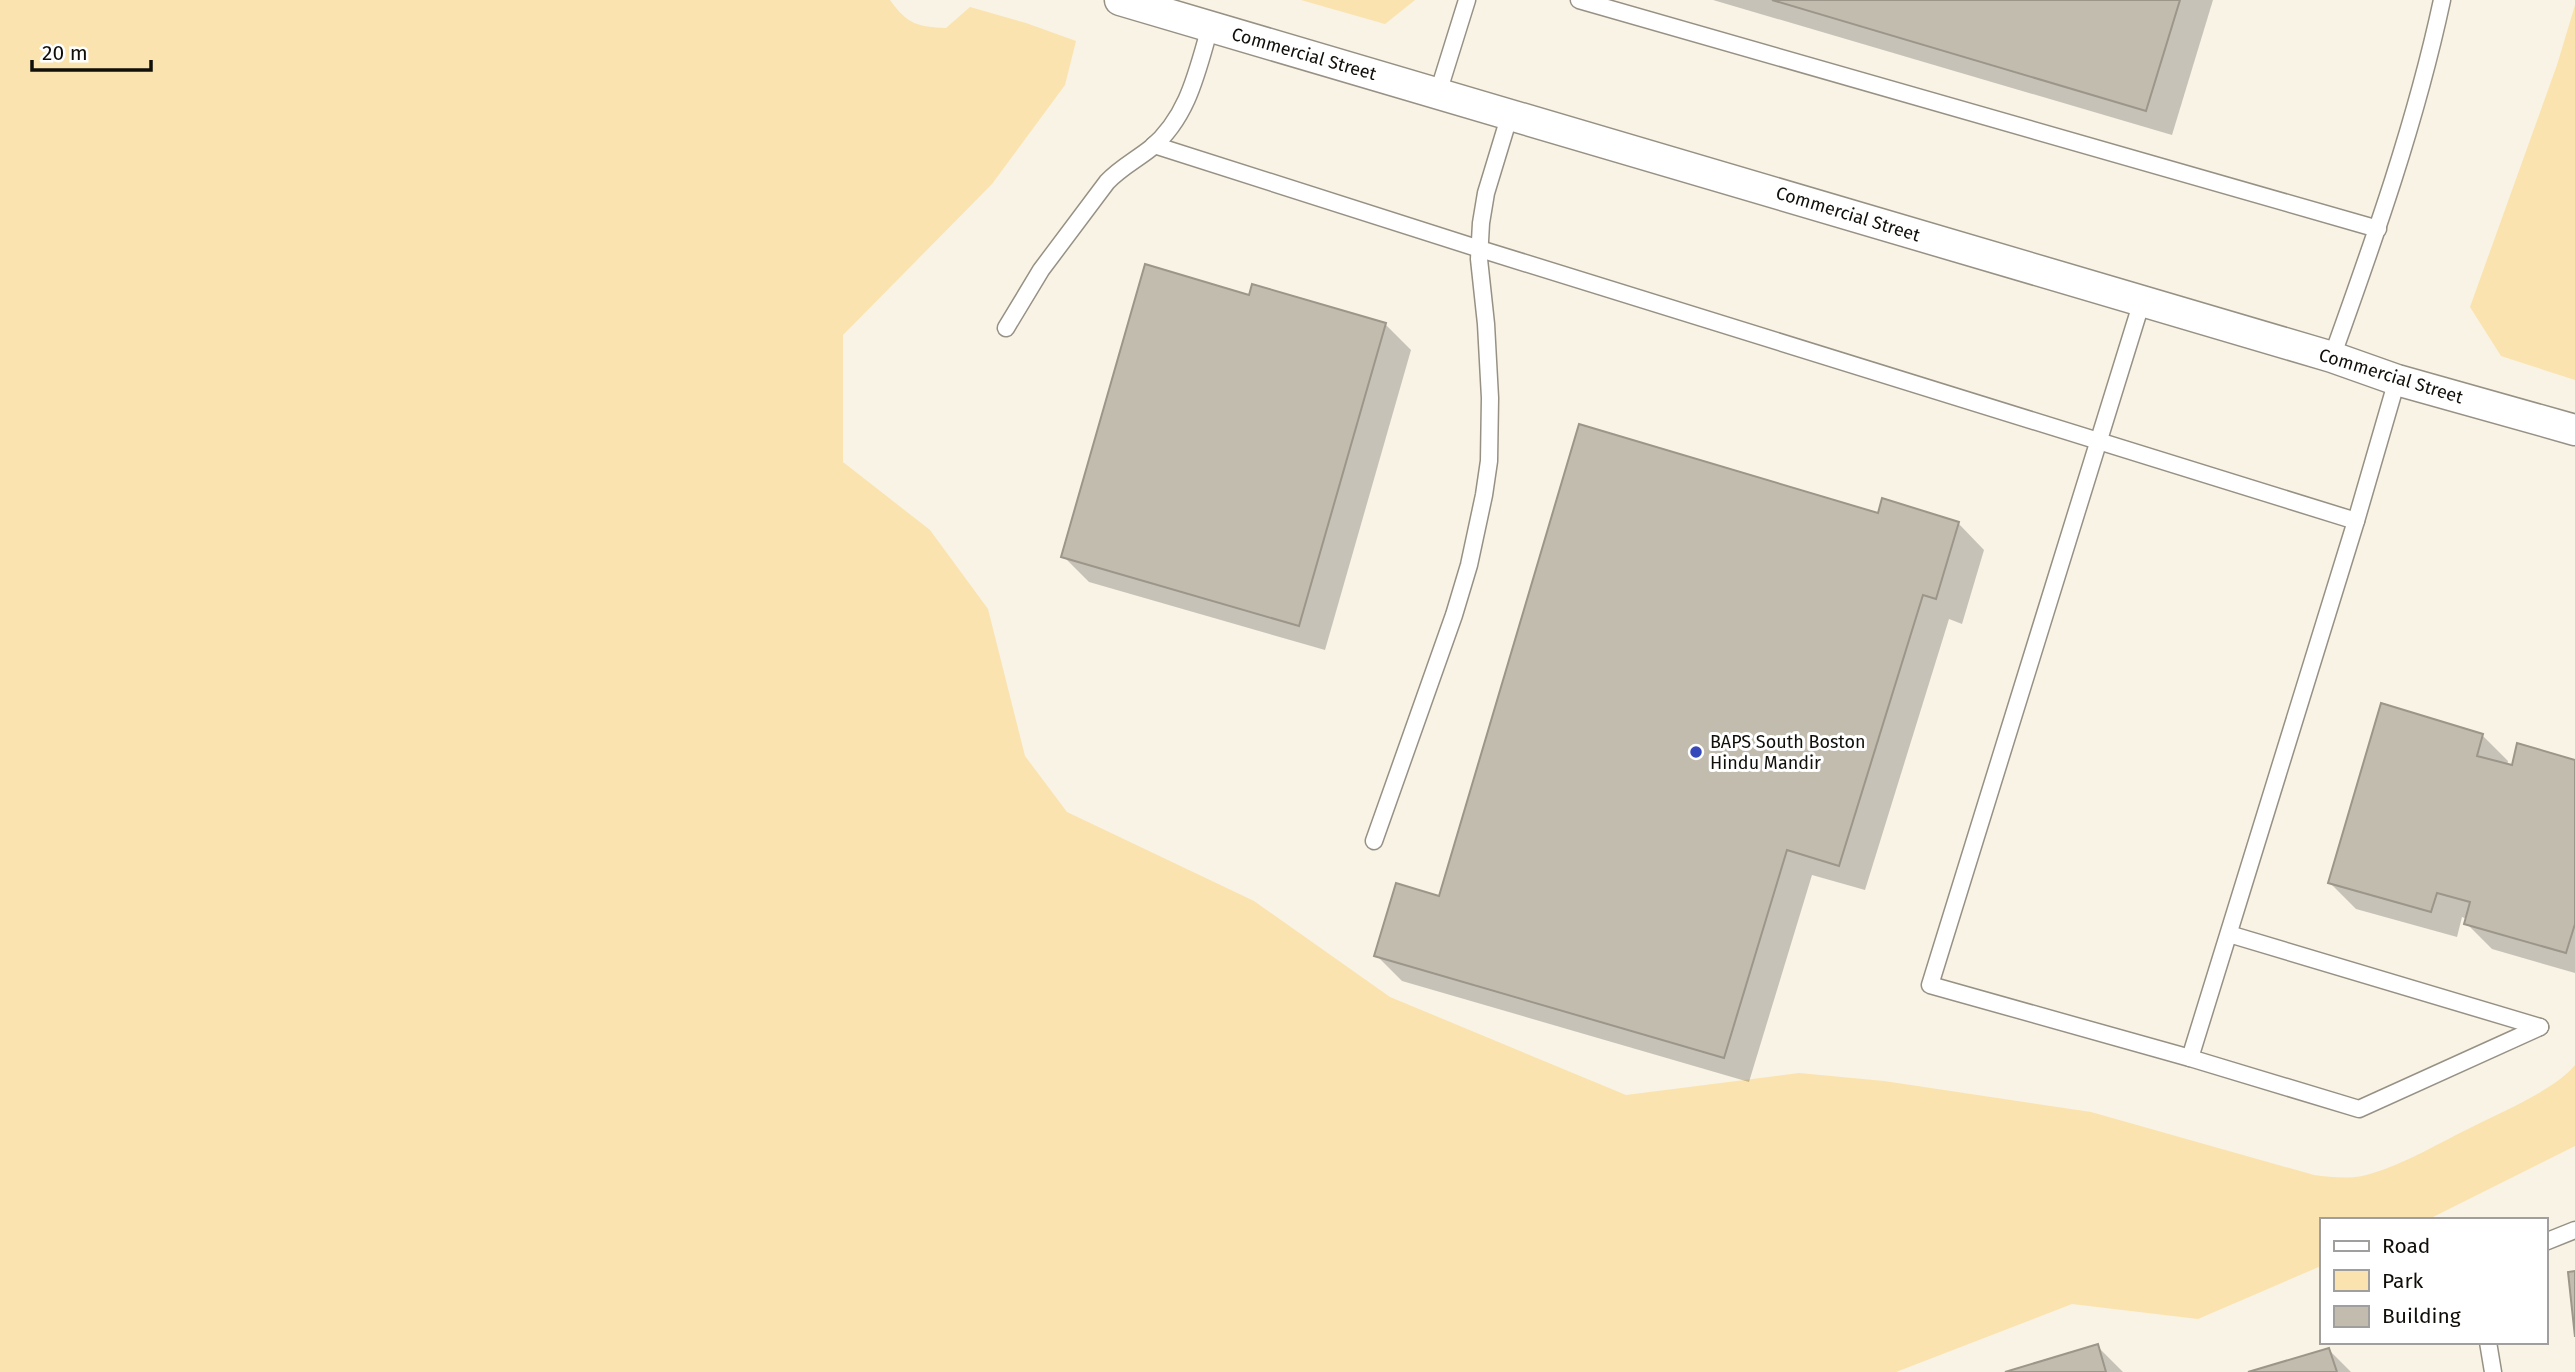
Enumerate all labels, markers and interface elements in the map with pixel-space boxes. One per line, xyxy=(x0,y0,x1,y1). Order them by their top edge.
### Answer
street label: Commercial Street xyxy=(1229,23,1379,85)
scale bar xyxy=(32,28,150,72)
text: 20 m xyxy=(42,40,88,66)
street label: Commercial Street xyxy=(1773,182,1923,247)
street label: Commercial Street xyxy=(2316,344,2466,409)
place label: BAPS South Boston Hindu Mandir xyxy=(1710,731,1866,774)
marker: BAPS South Boston Hindu Mandir xyxy=(1688,744,1704,760)
legend xyxy=(2320,1218,2547,1344)
text: Road xyxy=(2382,1233,2430,1259)
text: Park xyxy=(2382,1268,2424,1294)
text: Building xyxy=(2382,1303,2461,1329)

